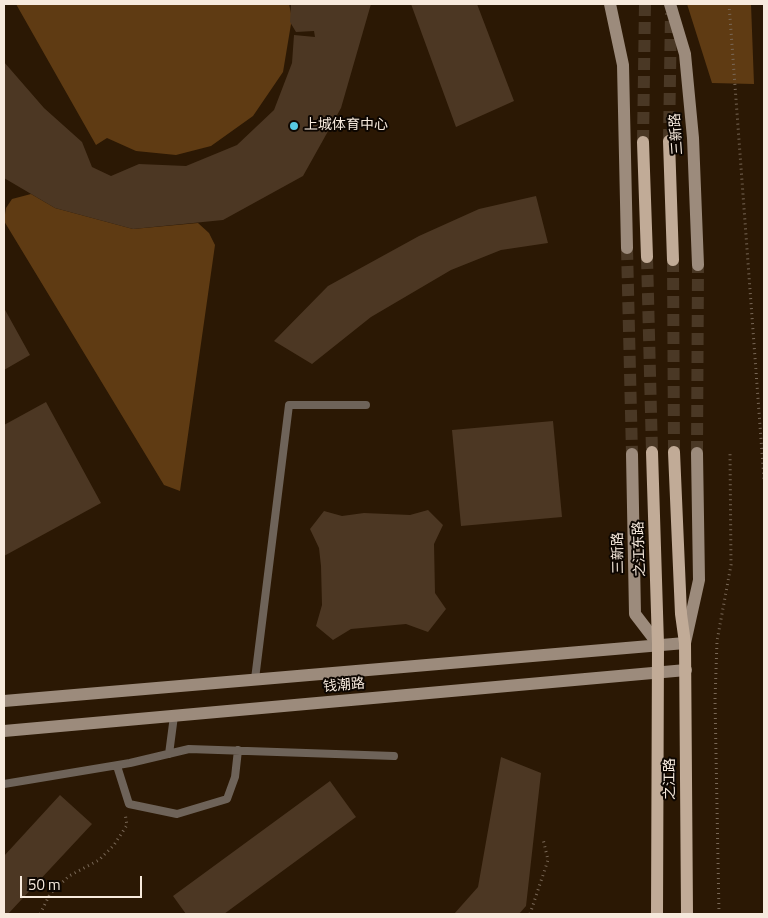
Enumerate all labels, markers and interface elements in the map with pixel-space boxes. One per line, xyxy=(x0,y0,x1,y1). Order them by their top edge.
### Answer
street label: 三新路 xyxy=(667,112,687,156)
place label: 上城体育中心 xyxy=(304,118,388,134)
marker: 上城体育中心 xyxy=(288,120,300,132)
street label: 之江东路 xyxy=(631,521,649,577)
street label: 三新路 xyxy=(610,532,628,574)
street label: 钱潮路 xyxy=(322,676,366,696)
street label: 之江路 xyxy=(663,758,679,800)
scale bar xyxy=(22,866,145,898)
text: 50 m xyxy=(28,873,61,896)

